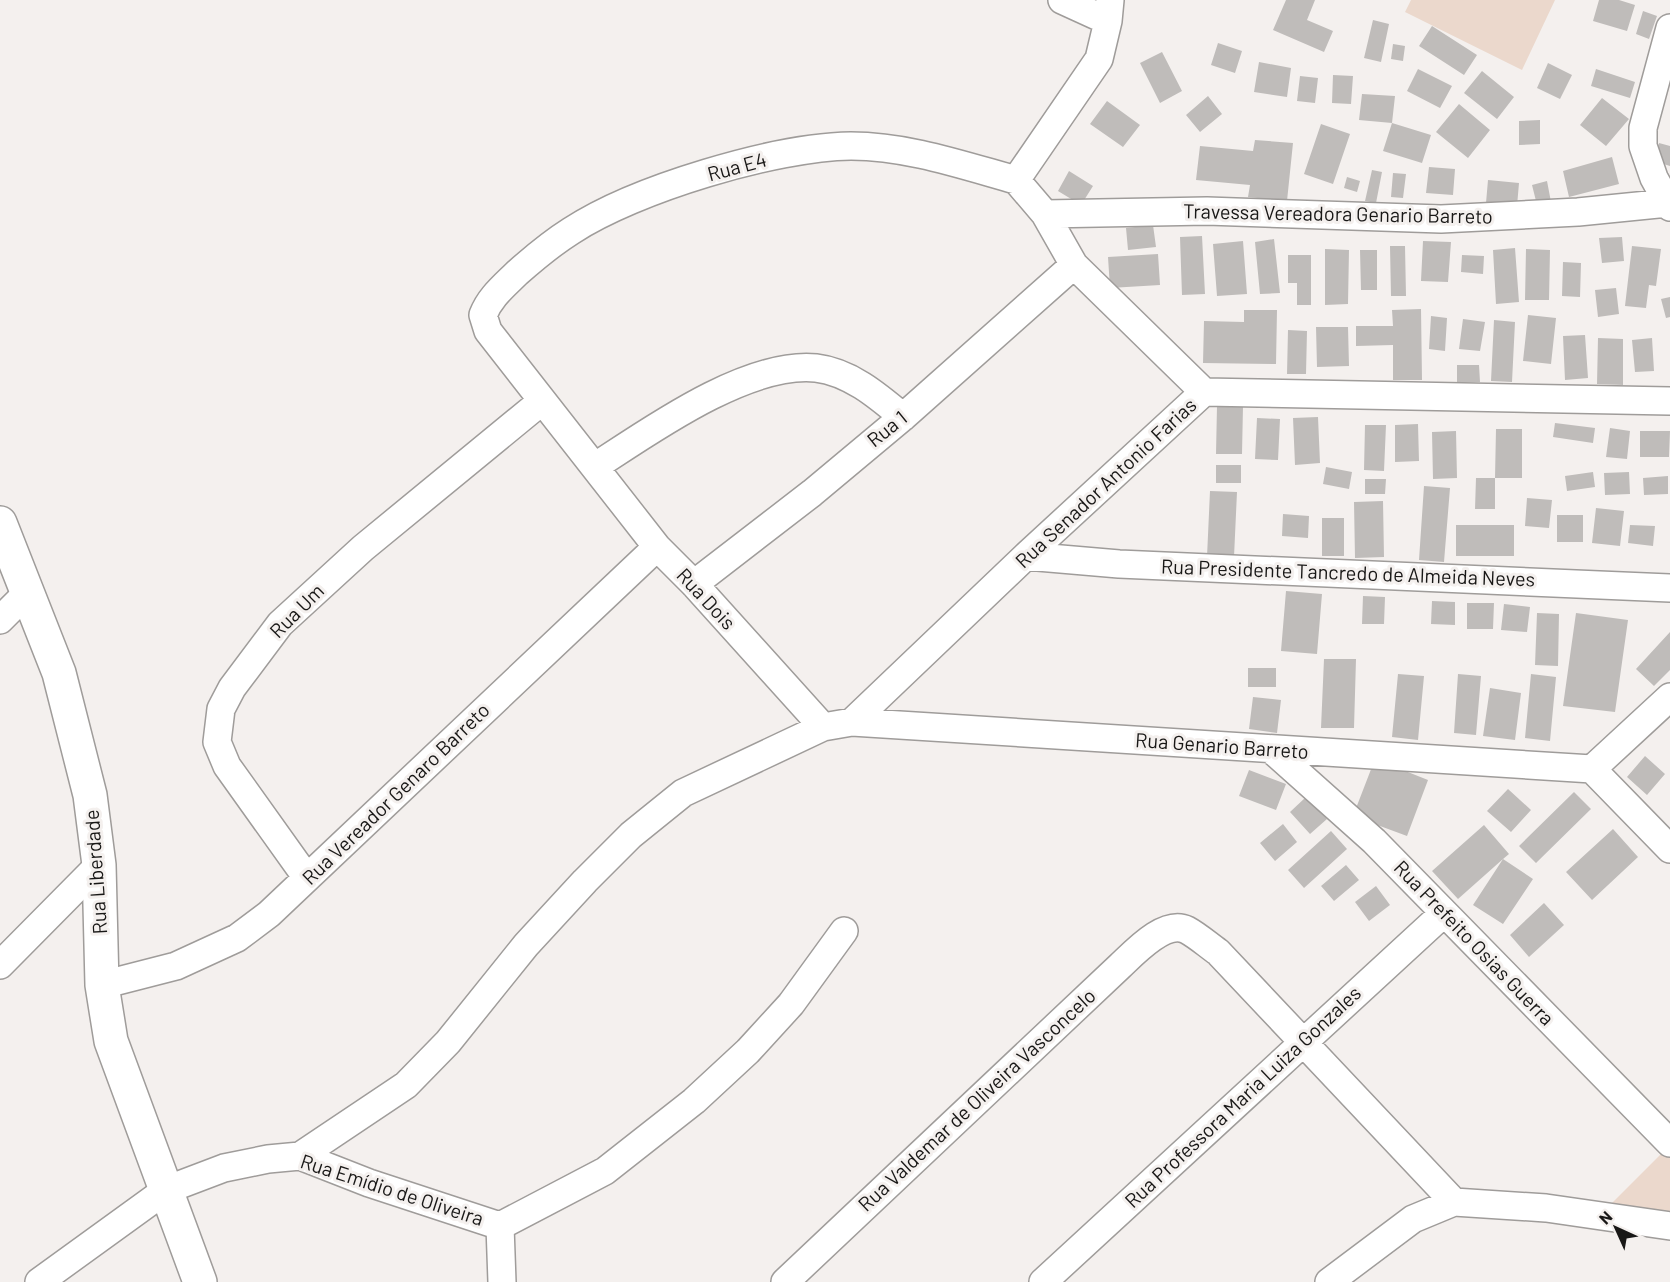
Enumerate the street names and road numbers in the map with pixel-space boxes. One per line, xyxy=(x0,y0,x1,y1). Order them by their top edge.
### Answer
street label: Rua E4 xyxy=(705,147,769,185)
street label: Travessa Vereadora Genario Barreto xyxy=(1183,198,1493,228)
street label: Rua Senador Antonio Farias xyxy=(1010,392,1201,572)
street label: Rua 1 xyxy=(862,405,911,451)
street label: Rua Presidente Tancredo de Almeida Neves xyxy=(1161,553,1535,591)
street label: Rua Dois xyxy=(672,563,741,634)
street label: Rua Um xyxy=(264,578,328,642)
street label: Rua Vereador Genaro Barreto xyxy=(297,697,494,889)
street label: Rua Genario Barreto xyxy=(1135,727,1310,763)
street label: Rua Liberdade xyxy=(79,809,111,935)
street label: Rua Prefeito Osias Guerra xyxy=(1390,855,1560,1030)
street label: Rua Professora Maria Luiza Gonzales xyxy=(1119,980,1365,1212)
street label: Rua Valdemar de Oliveira Vasconcelo xyxy=(853,983,1100,1216)
street label: Rua Emídio de Oliveira xyxy=(298,1148,487,1230)

